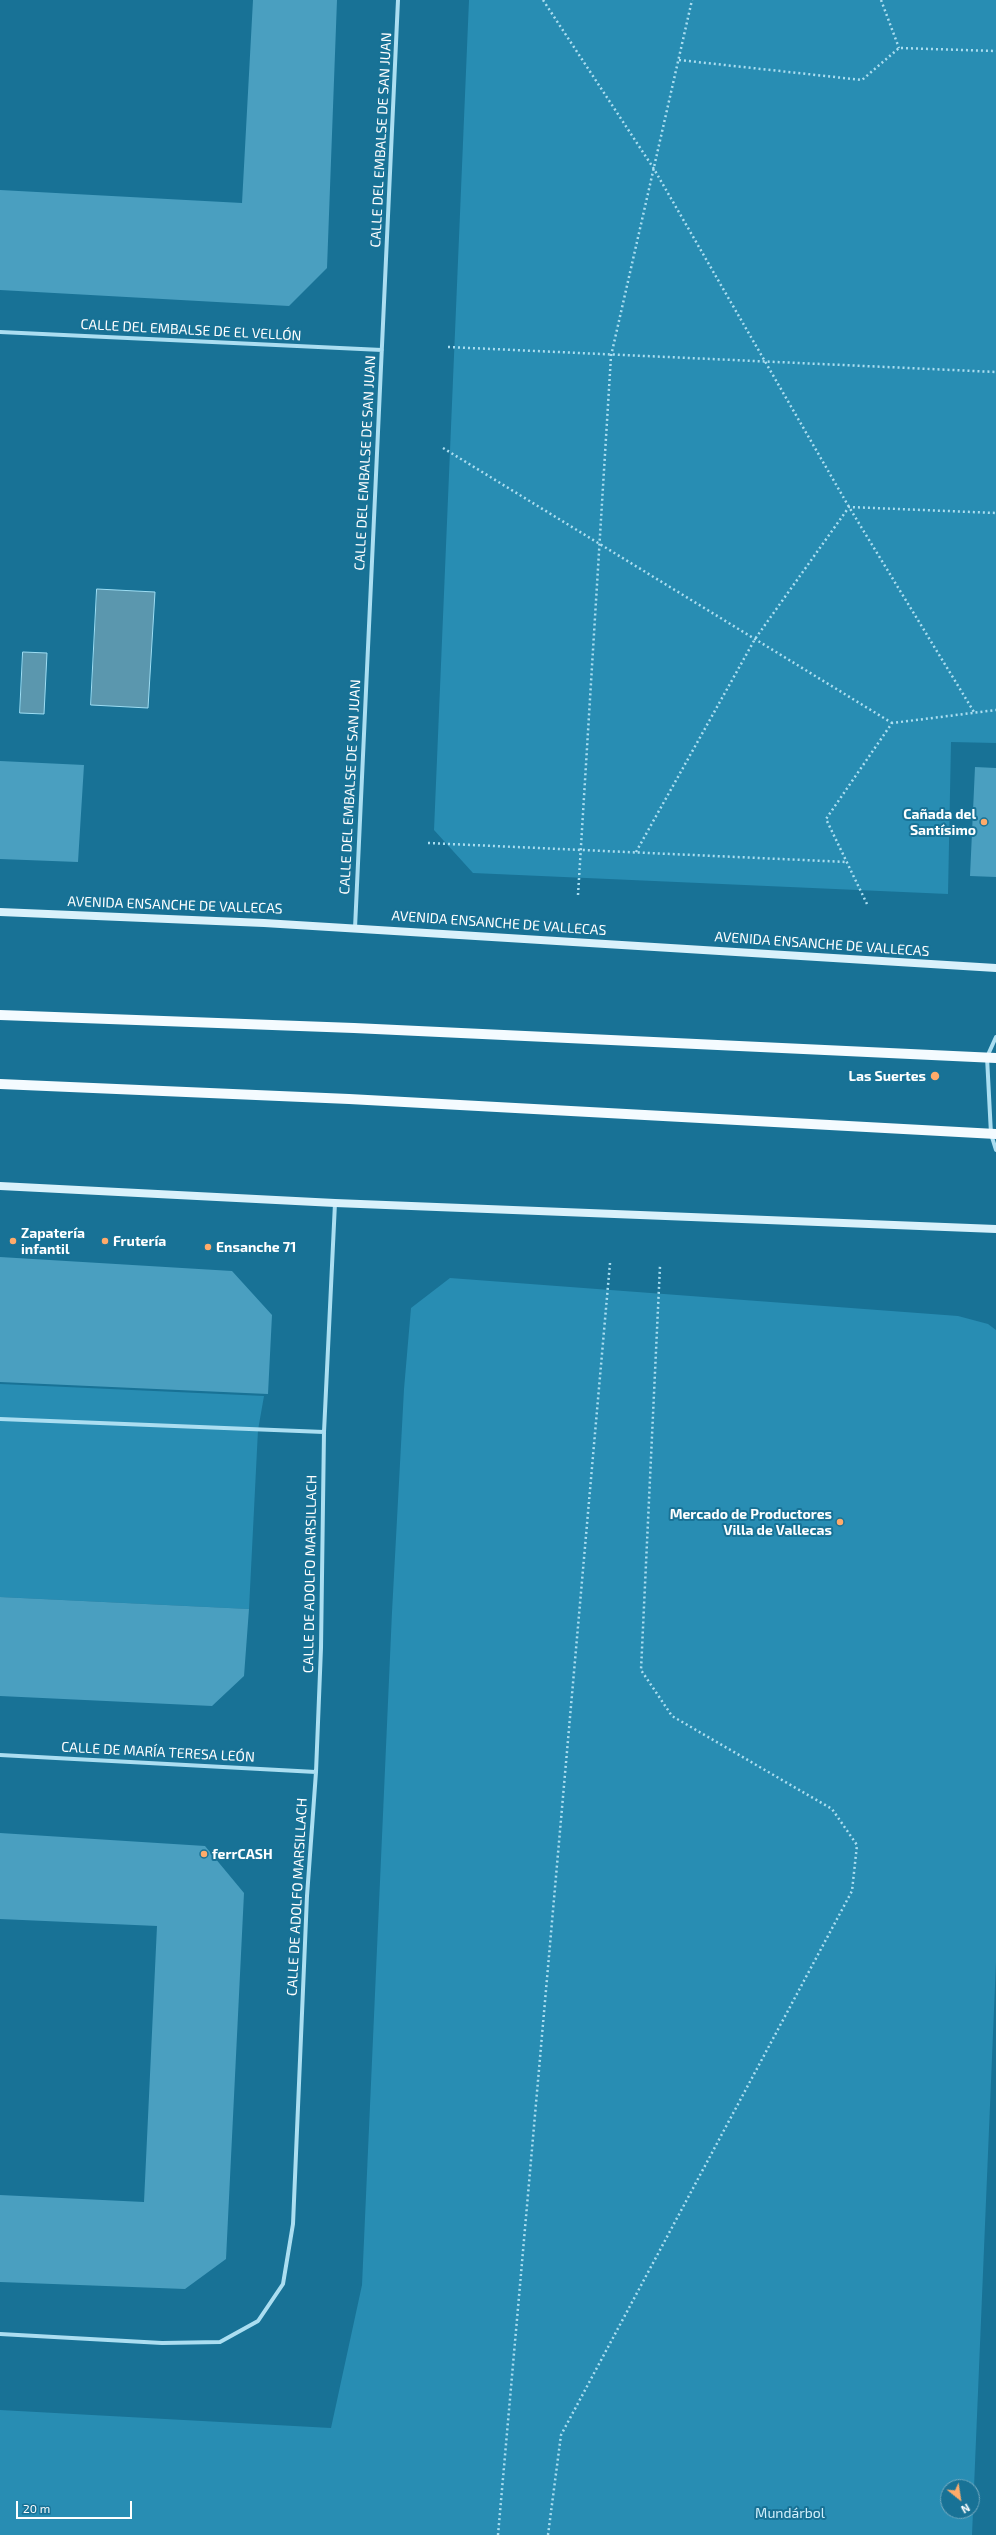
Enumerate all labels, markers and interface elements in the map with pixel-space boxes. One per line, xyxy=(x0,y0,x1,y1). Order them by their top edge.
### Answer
street label: CALLE DEL EMBALSE DE SAN JUAN xyxy=(367,32,395,248)
street label: CALLE DEL EMBALSE DE EL VELLÓN xyxy=(80,316,302,344)
street label: CALLE DEL EMBALSE DE SAN JUAN xyxy=(351,355,379,571)
street label: CALLE DEL EMBALSE DE SAN JUAN xyxy=(336,679,364,895)
place label: Cañada del Santísimo xyxy=(903,806,976,838)
marker: Cañada del Santísimo xyxy=(979,817,989,827)
street label: AVENIDA ENSANCHE DE VALLECAS xyxy=(67,893,283,917)
street label: AVENIDA ENSANCHE DE VALLECAS xyxy=(391,907,607,939)
street label: AVENIDA ENSANCHE DE VALLECAS xyxy=(714,928,930,960)
place label: Las Suertes xyxy=(849,1068,926,1084)
marker: Las Suertes xyxy=(929,1070,941,1082)
place label: Zapatería infantil xyxy=(21,1225,85,1258)
place label: Frutería xyxy=(113,1233,166,1249)
marker: Zapatería infantil xyxy=(8,1236,18,1246)
marker: Frutería xyxy=(100,1236,110,1246)
place label: Ensanche 71 xyxy=(216,1239,296,1255)
marker: Ensanche 71 xyxy=(203,1242,213,1252)
street label: CALLE DE ADOLFO MARSILLACH xyxy=(300,1475,320,1673)
place label: Mercado de Productores Villa de Vallecas xyxy=(670,1506,832,1538)
marker: Mercado de Productores Villa de Vallecas xyxy=(835,1517,845,1527)
street label: CALLE DE MARÍA TERESA LEÓN xyxy=(61,1739,255,1765)
street label: CALLE DE ADOLFO MARSILLACH xyxy=(283,1798,311,1996)
place label: ferrCASH xyxy=(212,1846,273,1862)
marker: ferrCASH xyxy=(199,1849,209,1859)
north arrow xyxy=(940,2479,980,2519)
scale bar xyxy=(18,2493,134,2519)
text: 20 m xyxy=(23,2501,50,2515)
text: N xyxy=(959,2501,972,2517)
park label: Mundárbol xyxy=(755,2505,825,2521)

